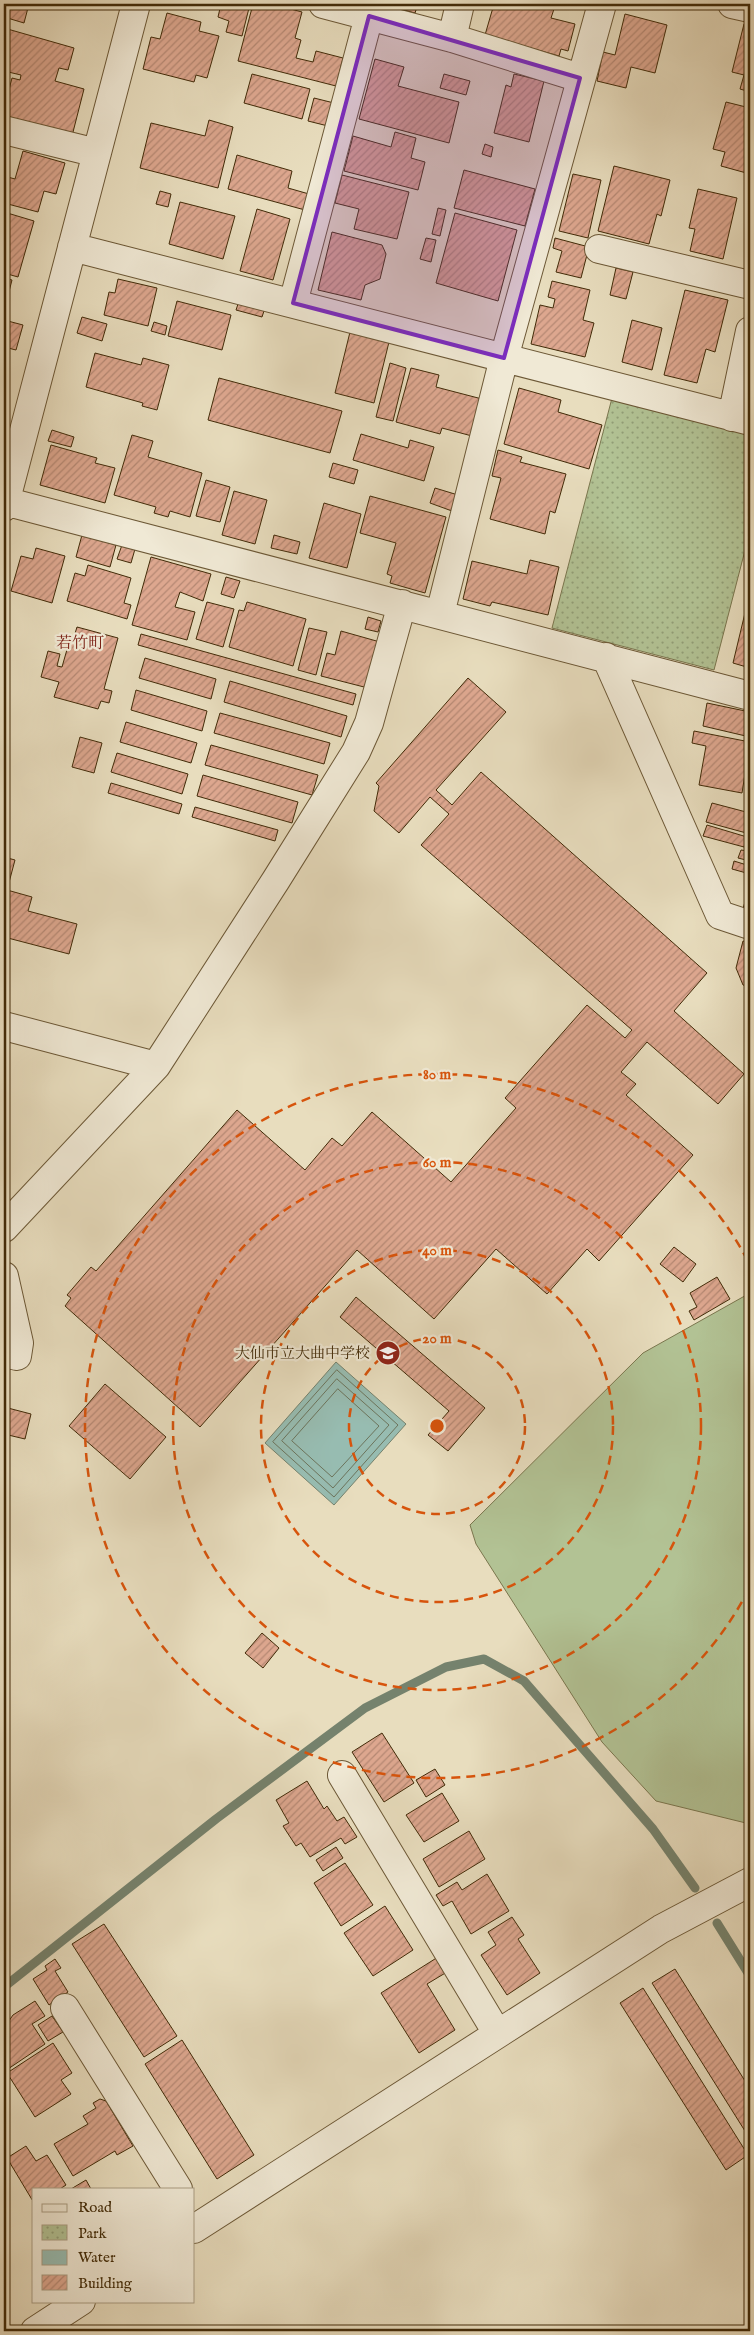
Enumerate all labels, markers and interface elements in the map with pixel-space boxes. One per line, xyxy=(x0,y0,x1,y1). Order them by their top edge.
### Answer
district label: 若竹町 xyxy=(56,634,104,654)
text: 80 m xyxy=(423,1065,451,1084)
text: 60 m xyxy=(423,1153,452,1172)
text: 40 m xyxy=(422,1241,452,1260)
text: 20 m xyxy=(422,1329,452,1348)
school or university icon: 大仙市立大曲中学校 xyxy=(375,1340,401,1366)
place label: 大仙市立大曲中学校 xyxy=(235,1344,370,1363)
centre of rings xyxy=(428,1417,446,1435)
legend xyxy=(32,2188,195,2302)
text: Road xyxy=(78,2198,113,2217)
text: Park xyxy=(78,2224,108,2243)
text: Water xyxy=(78,2248,116,2267)
text: Building xyxy=(78,2274,133,2293)

